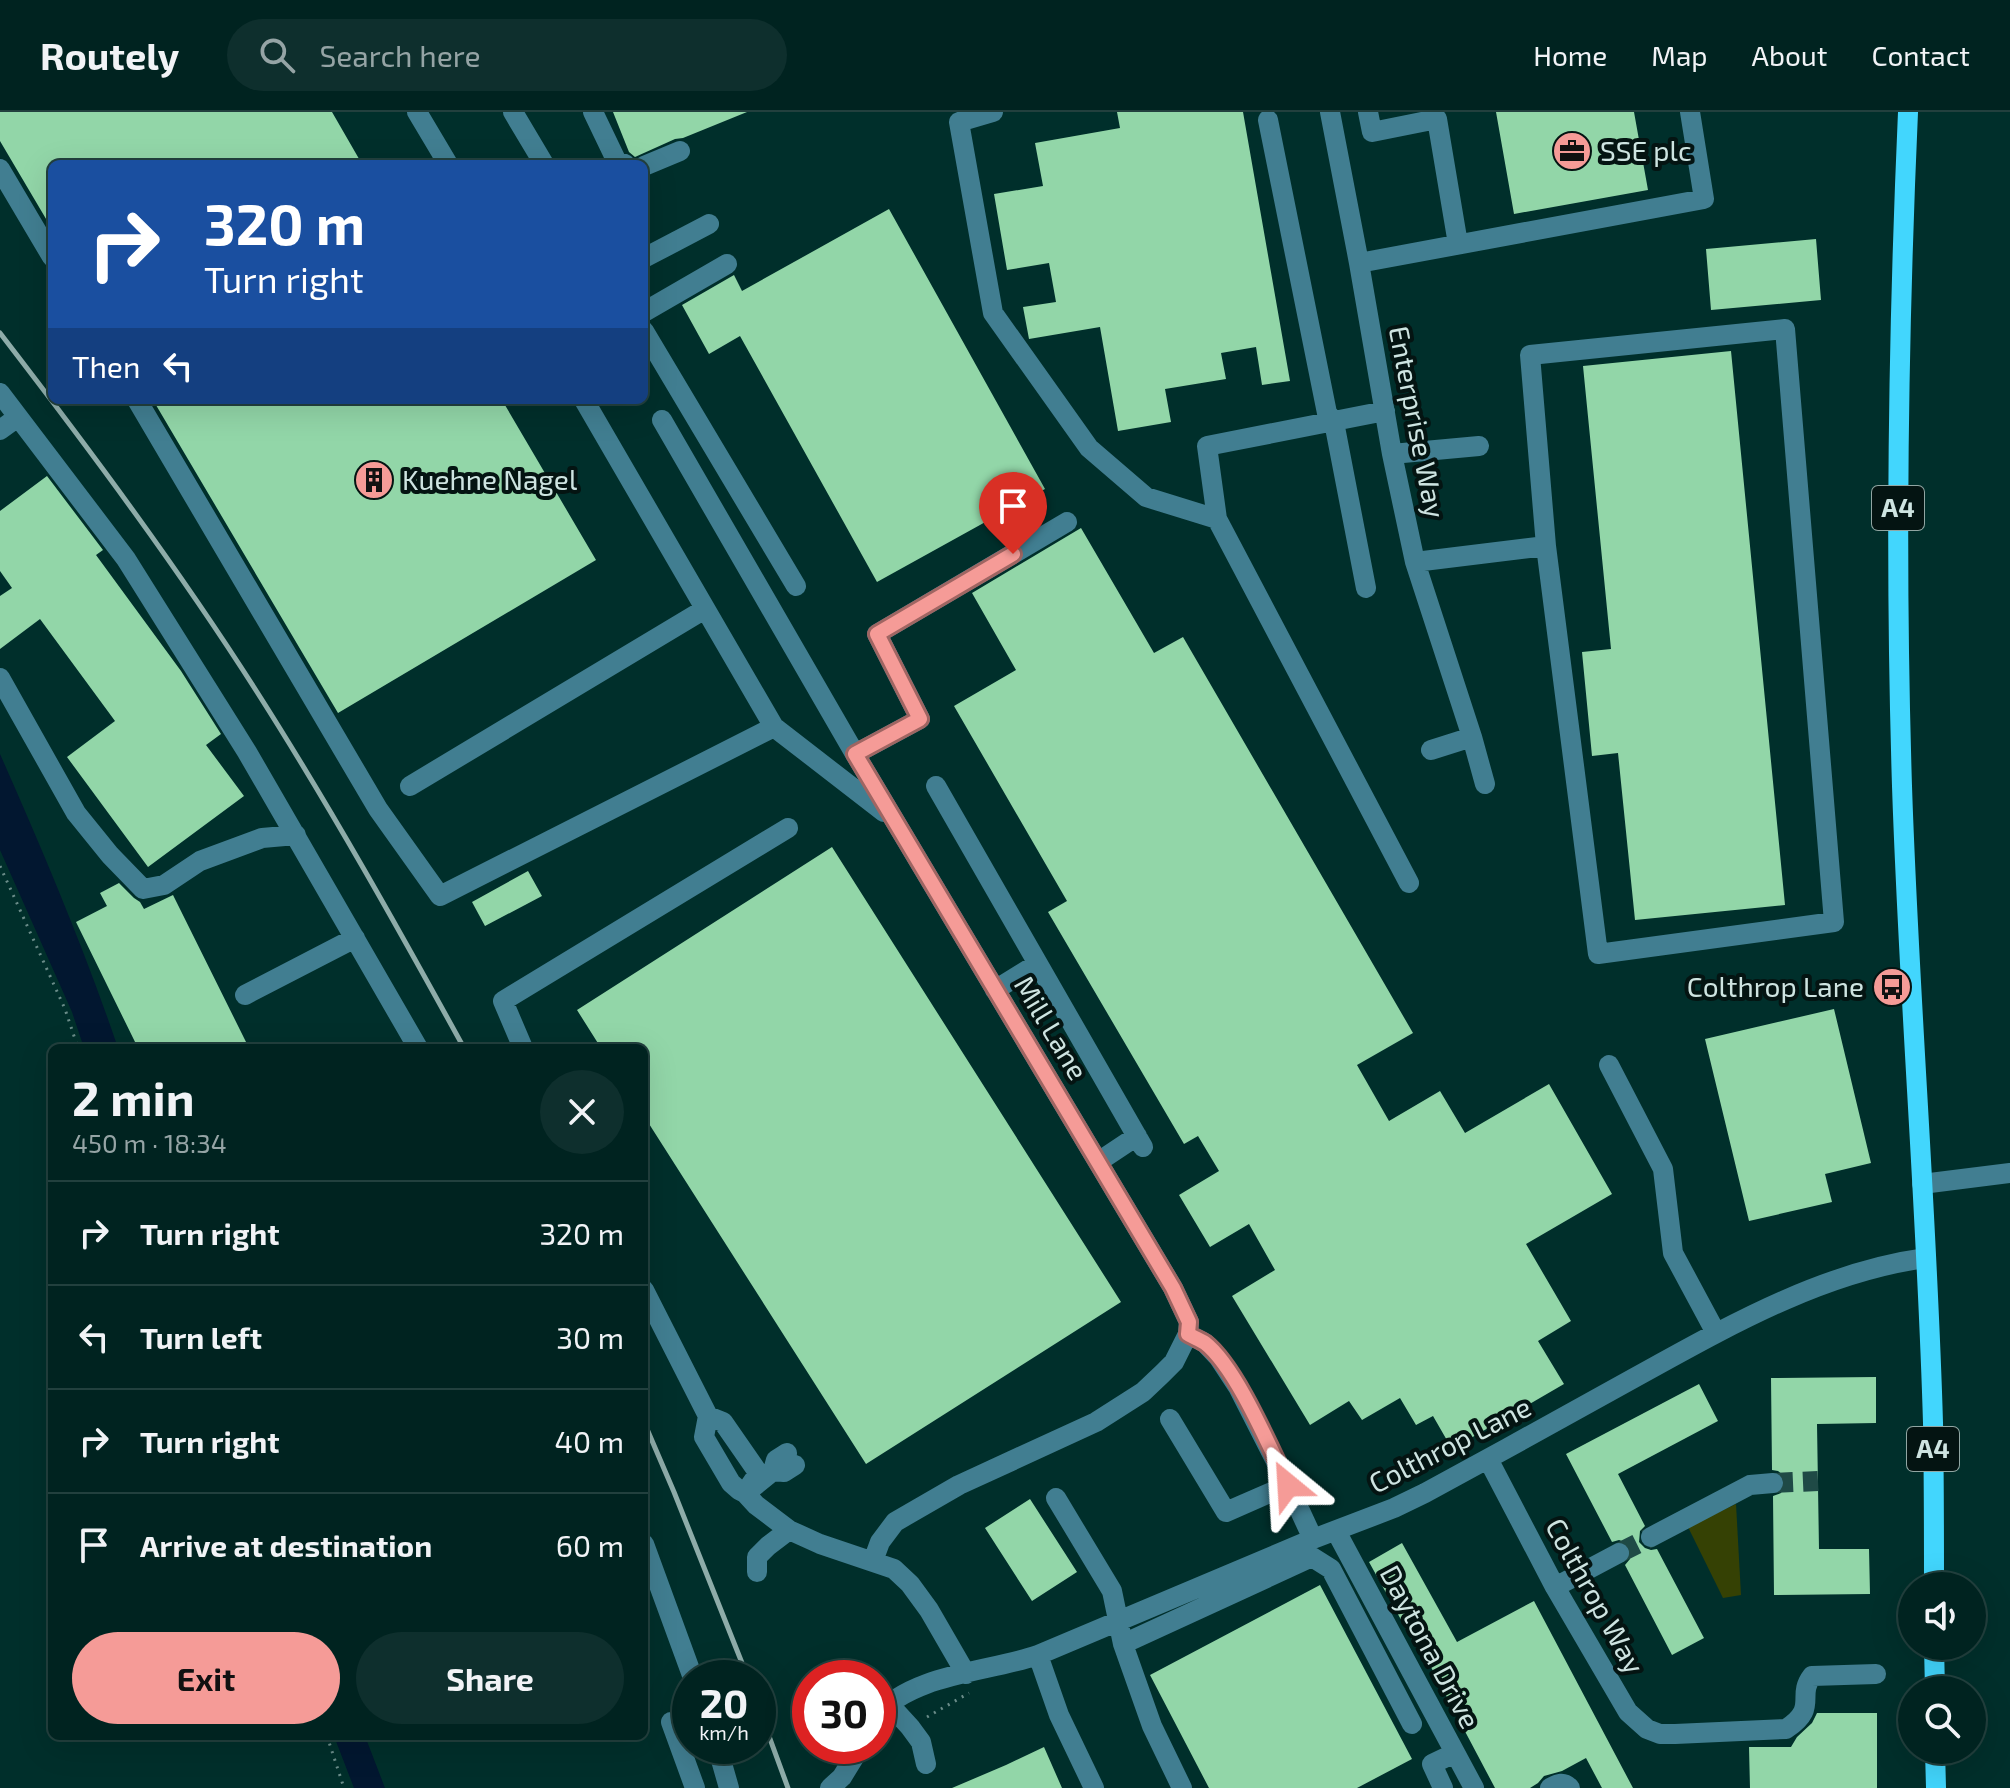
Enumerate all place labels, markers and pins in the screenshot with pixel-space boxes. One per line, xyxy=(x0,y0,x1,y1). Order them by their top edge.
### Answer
office icon: SSE plc xyxy=(1551,130,1593,172)
place label: SSE plc xyxy=(1600,133,1692,167)
building icon: Kuehne Nagel xyxy=(353,459,395,501)
place label: Kuehne Nagel xyxy=(402,462,578,496)
pin xyxy=(979,472,1047,554)
bus stop icon: Colthrop Lane xyxy=(1871,966,1913,1008)
place label: Colthrop Lane xyxy=(1687,969,1864,1003)

